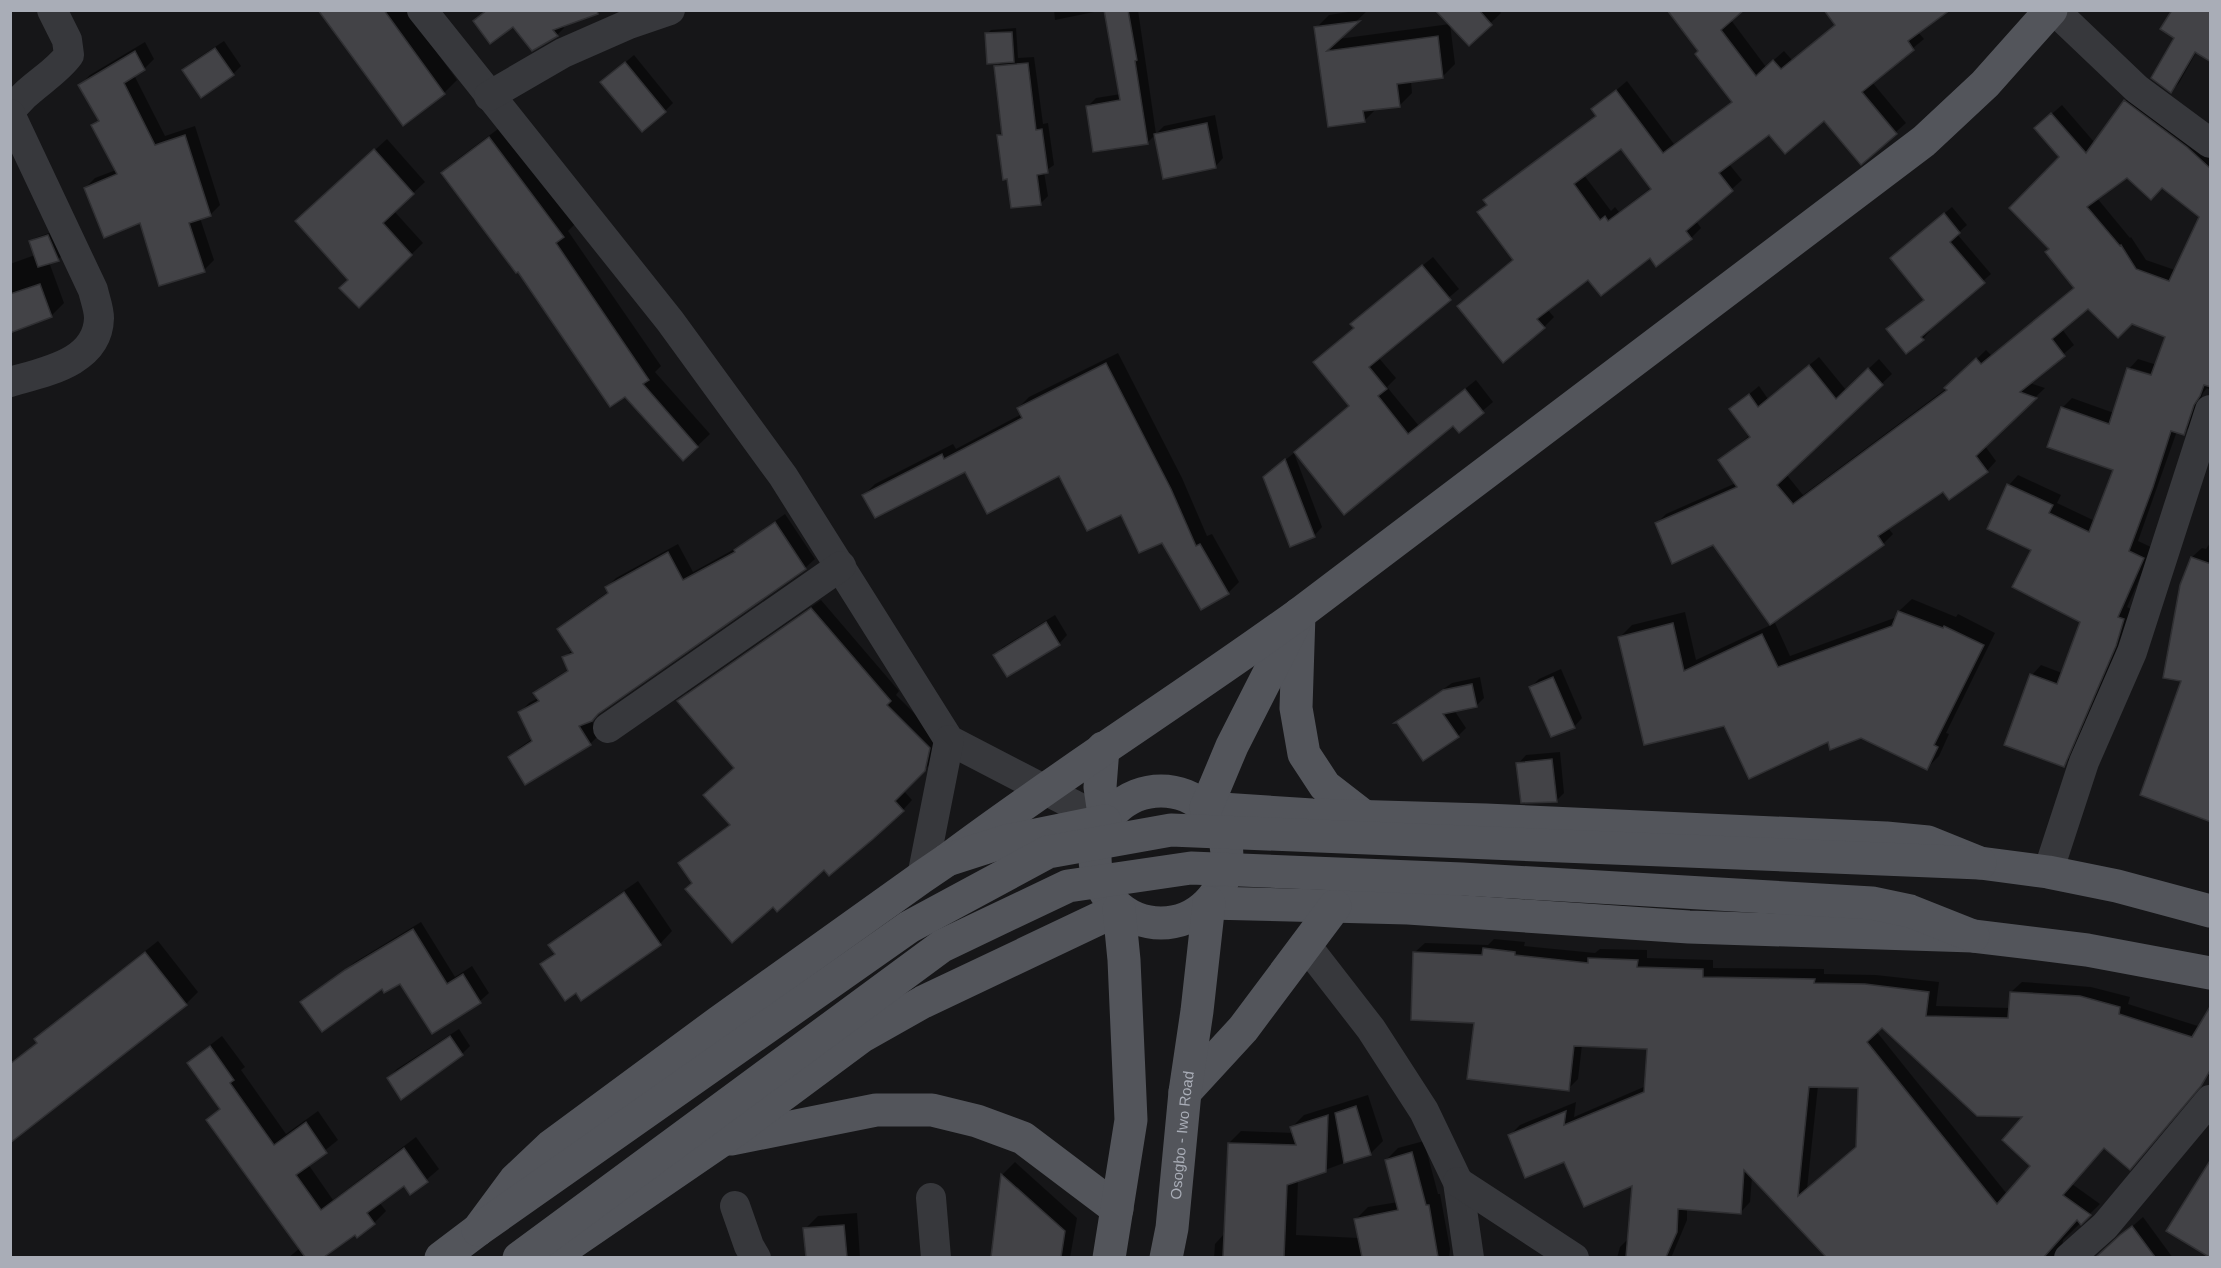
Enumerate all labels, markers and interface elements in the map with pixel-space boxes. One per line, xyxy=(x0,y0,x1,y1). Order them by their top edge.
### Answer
street label: Osogbo - Iwo Road xyxy=(1166,1070,1197,1200)

